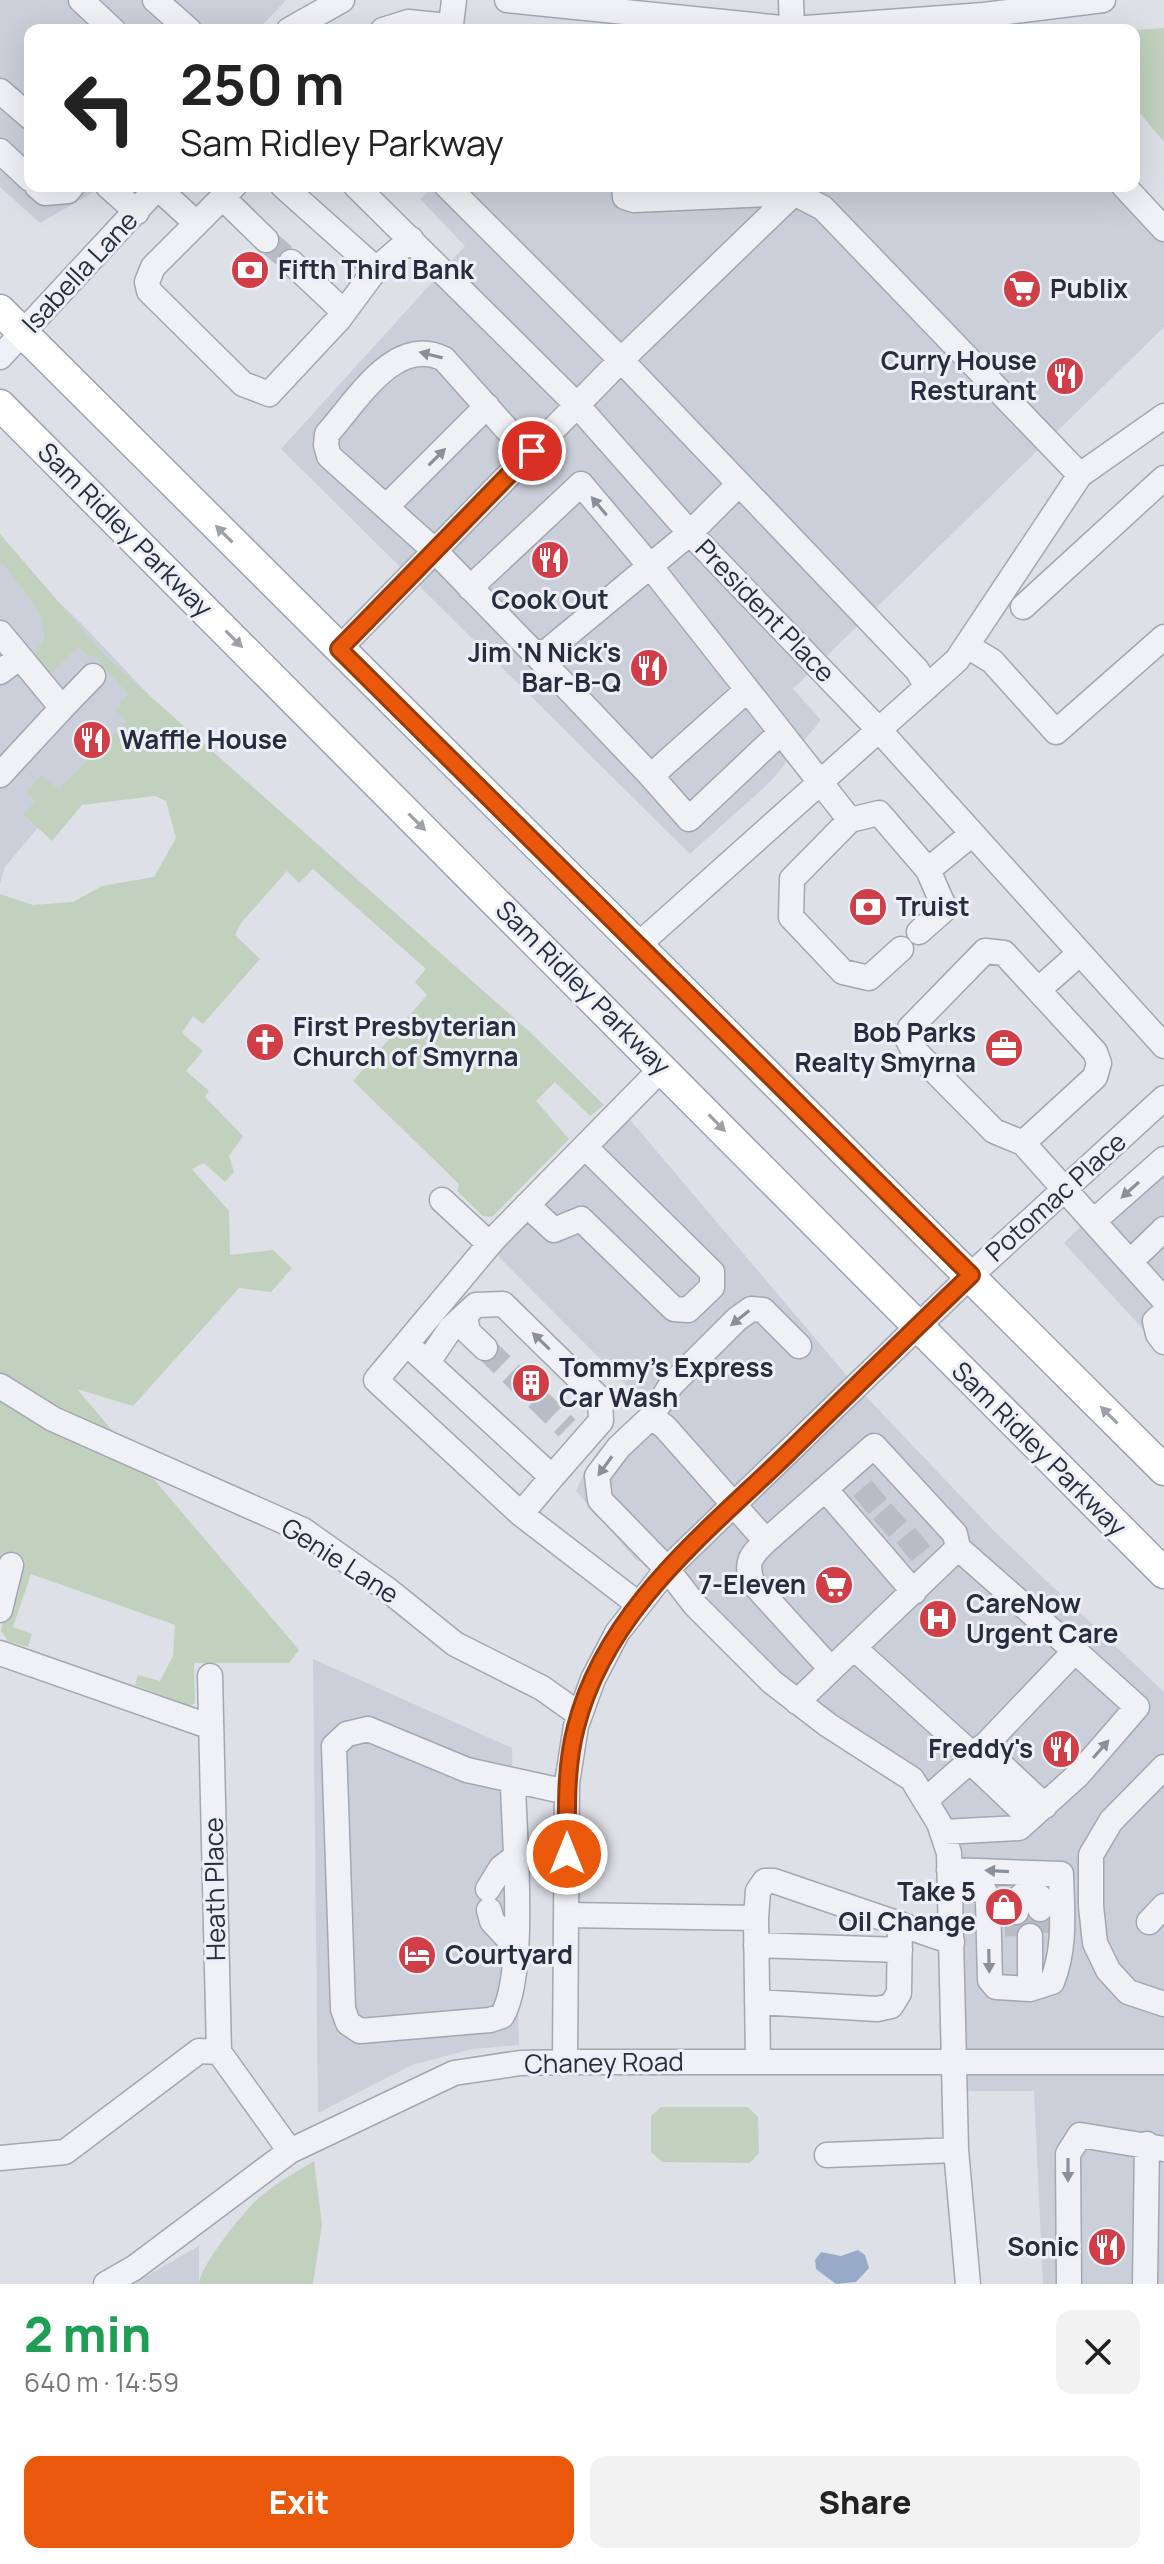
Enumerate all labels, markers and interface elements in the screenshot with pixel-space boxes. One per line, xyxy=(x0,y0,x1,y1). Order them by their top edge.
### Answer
text: 250 m xyxy=(180,45,345,122)
icon: left xyxy=(48,56,152,160)
text: Sam Ridley Parkway xyxy=(180,118,504,167)
street label: Isabella Lane xyxy=(13,202,145,340)
bank icon: Fifth Third Bank xyxy=(229,249,271,291)
place label: Fifth Third Bank xyxy=(278,251,475,287)
supermarket icon: Publix xyxy=(1001,268,1043,310)
place label: Publix xyxy=(1050,270,1128,306)
place label: Curry House Resturant xyxy=(881,342,1037,408)
one-way arrow xyxy=(418,349,443,361)
restaurant icon: Curry House Resturant xyxy=(1044,355,1086,397)
pin xyxy=(498,417,566,485)
icon: arrive xyxy=(510,429,554,473)
street label: Sam Ridley Parkway xyxy=(30,434,221,625)
one-way arrow xyxy=(427,448,445,467)
one-way arrow xyxy=(591,497,609,516)
one-way arrow xyxy=(215,525,234,544)
street label: President Place xyxy=(688,531,843,690)
restaurant icon: Cook Out xyxy=(529,539,571,581)
place label: Cook Out xyxy=(491,581,609,617)
one-way arrow xyxy=(224,629,242,648)
place label: Jim 'N Nick's Bar-B-Q xyxy=(468,634,621,700)
restaurant icon: Jim 'N Nick's Bar-B-Q xyxy=(628,647,670,689)
restaurant icon: Waffle House xyxy=(71,719,113,761)
place label: Waffle House xyxy=(120,721,288,757)
one-way arrow xyxy=(408,812,426,831)
bank icon: Truist xyxy=(847,886,889,928)
place label: Truist xyxy=(896,888,970,924)
street label: Sam Ridley Parkway xyxy=(488,892,679,1083)
place label: First Presbyterian Church of Smyrna xyxy=(293,1008,518,1074)
place label: Bob Parks Realty Smyrna xyxy=(794,1014,976,1080)
church icon: First Presbyterian Church of Smyrna xyxy=(244,1021,286,1063)
office icon: Bob Parks Realty Smyrna xyxy=(983,1027,1025,1069)
one-way arrow xyxy=(707,1113,726,1132)
street label: Potomac Place xyxy=(977,1123,1133,1269)
one-way arrow xyxy=(1120,1180,1139,1198)
one-way arrow xyxy=(730,1310,750,1326)
one-way arrow xyxy=(532,1333,551,1351)
place label: Tommy's Express Car Wash xyxy=(559,1349,774,1415)
street label: Sam Ridley Parkway xyxy=(944,1353,1135,1544)
building icon: Tommy's Express Car Wash xyxy=(510,1362,552,1404)
one-way arrow xyxy=(1100,1406,1119,1425)
one-way arrow xyxy=(597,1455,613,1477)
street label: Genie Lane xyxy=(275,1509,406,1612)
supermarket icon: 7-Eleven xyxy=(813,1564,855,1606)
place label: 7-Eleven xyxy=(698,1566,806,1602)
place label: CareNow Urgent Care xyxy=(966,1585,1119,1651)
hospital icon: CareNow Urgent Care xyxy=(917,1598,959,1640)
restaurant icon: Freddy's xyxy=(1040,1728,1082,1770)
place label: Freddy's xyxy=(928,1730,1033,1766)
one-way arrow xyxy=(1091,1740,1109,1759)
position arrow xyxy=(525,1812,609,1896)
street label: Heath Place xyxy=(195,1817,233,1961)
one-way arrow xyxy=(984,1864,1009,1877)
place label: Take 5 Oil Change xyxy=(838,1873,976,1939)
shop icon: Take 5 Oil Change xyxy=(983,1886,1025,1928)
hotel icon: Courtyard xyxy=(396,1934,438,1976)
place label: Courtyard xyxy=(445,1936,573,1972)
one-way arrow xyxy=(983,1949,995,1974)
street label: Chaney Road xyxy=(524,2043,684,2081)
one-way arrow xyxy=(1062,2158,1074,2183)
restaurant icon: Sonic xyxy=(1086,2226,1128,2268)
place label: Sonic xyxy=(1007,2228,1079,2264)
text: 2 min xyxy=(24,2301,151,2366)
button: close xyxy=(1056,2310,1140,2394)
text: 640 m · 14:59 xyxy=(24,2364,179,2400)
button: Exit xyxy=(24,2456,574,2548)
button: Share xyxy=(590,2456,1140,2548)

